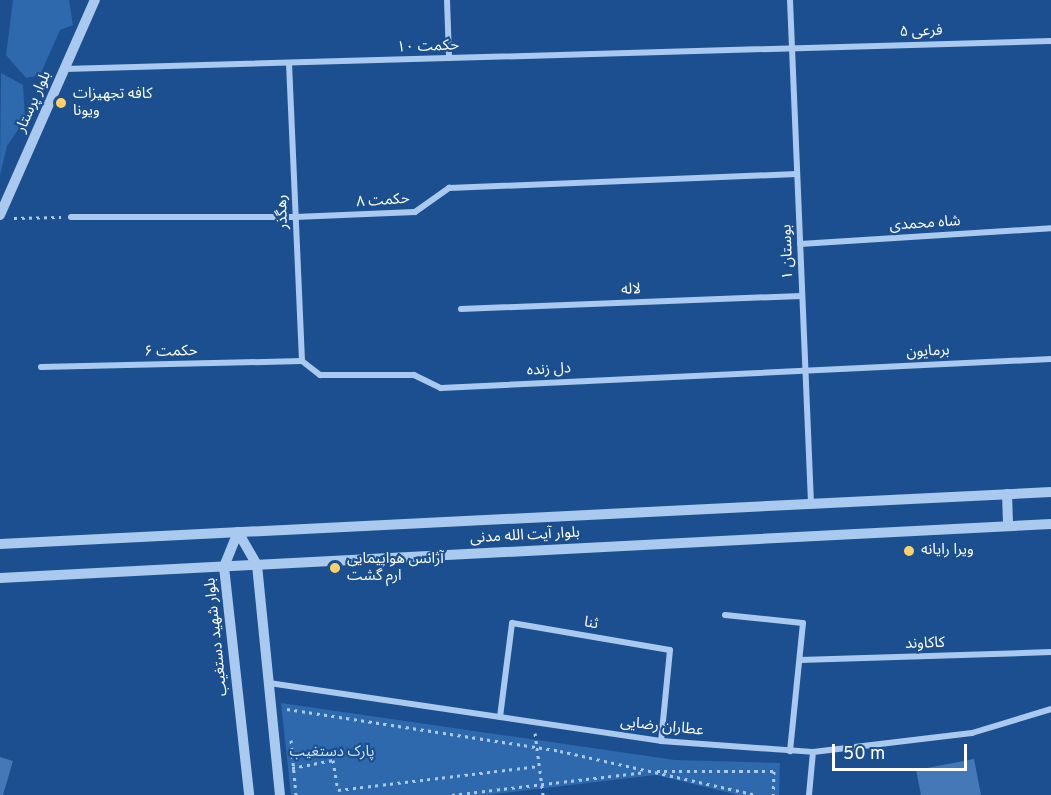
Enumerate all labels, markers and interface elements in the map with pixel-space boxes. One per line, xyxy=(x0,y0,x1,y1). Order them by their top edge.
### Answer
street label: فرعی ۵ xyxy=(899,22,943,42)
street label: حکمت ۱۰ xyxy=(397,37,459,57)
street label: بلوار پرستار xyxy=(12,68,56,136)
place label: کافه تجهیزات ویونا xyxy=(73,85,152,120)
marker: کافه تجهیزات ویونا xyxy=(54,96,68,110)
street label: حکمت ۸ xyxy=(356,190,410,212)
street label: رهگذر xyxy=(273,194,293,230)
street label: شاه محمدی xyxy=(889,213,961,235)
street label: بوستان ۱ xyxy=(778,224,798,280)
street label: لاله xyxy=(621,281,641,299)
street label: برمایون xyxy=(906,342,950,362)
street label: حکمت ۶ xyxy=(144,343,198,361)
street label: دل زنده xyxy=(526,360,572,380)
street label: بلوار آیت الله مدنی xyxy=(470,524,580,548)
place label: ویرا رایانه xyxy=(921,542,974,560)
marker: ویرا رایانه xyxy=(902,544,916,558)
place label: آژانس هواپیمایی ارم‌ گشت xyxy=(347,550,444,585)
marker: آژانس هواپیمایی ارم‌ گشت xyxy=(328,561,342,575)
street label: بلوار شهید دستغیب xyxy=(202,577,232,697)
street label: ثنا xyxy=(583,614,599,634)
street label: کاکاوند xyxy=(905,634,945,654)
street label: عطاران رضایی xyxy=(620,714,704,740)
scale bar xyxy=(835,732,970,770)
text: 50 m xyxy=(843,743,885,766)
park label: پارک دستغیب xyxy=(290,744,374,762)

